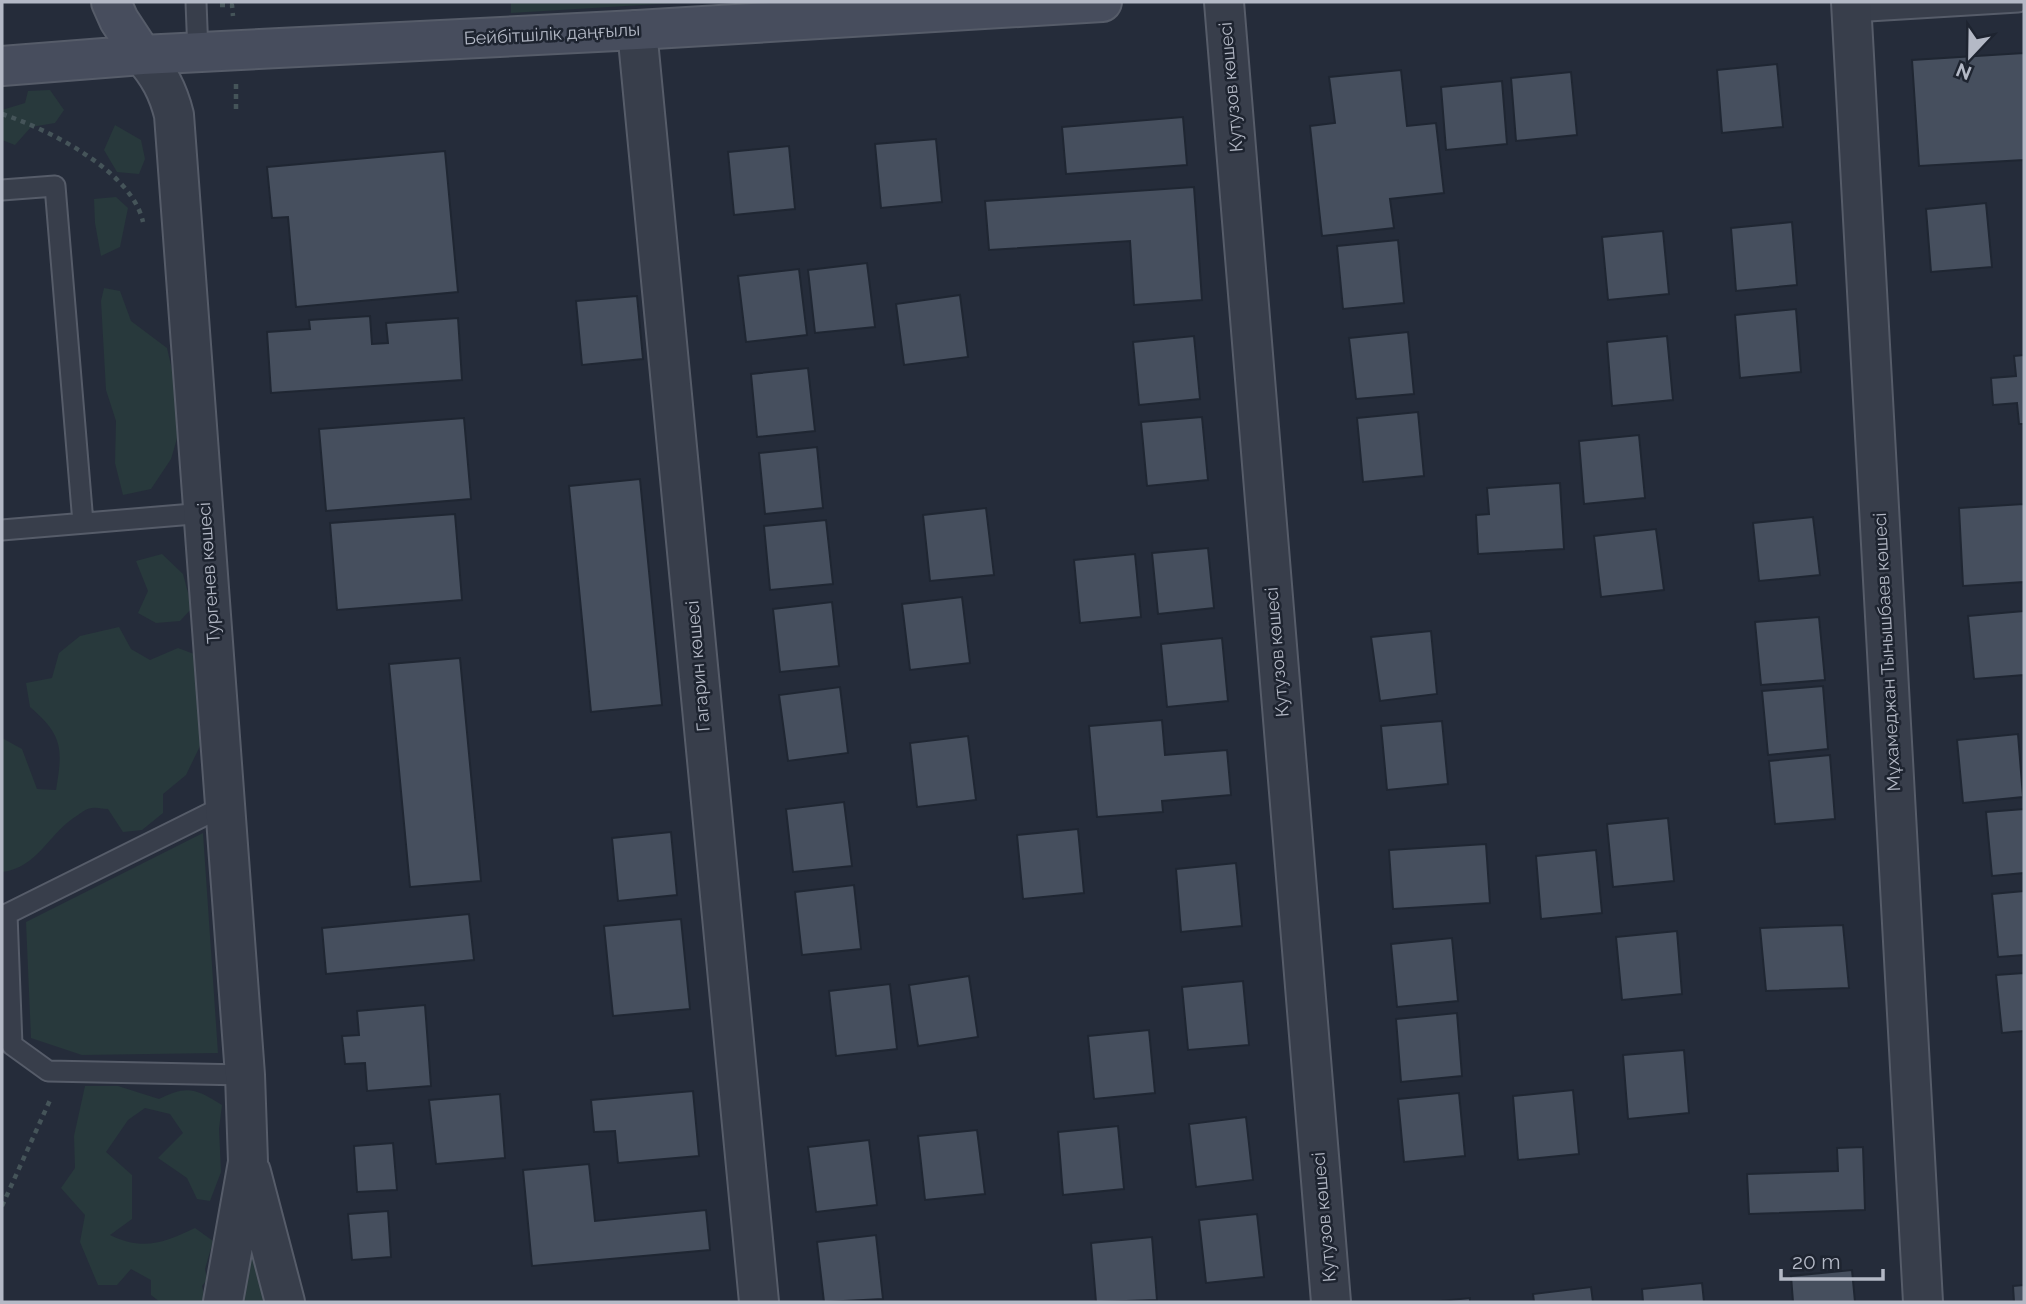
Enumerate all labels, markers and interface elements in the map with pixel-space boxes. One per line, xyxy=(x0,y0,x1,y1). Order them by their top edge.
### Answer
street label: Бейбітшілік даңғылы xyxy=(463,18,641,49)
street label: Кутузов көшесі xyxy=(1214,21,1247,153)
north arrow xyxy=(1935,21,2005,91)
text: N xyxy=(1953,59,1974,85)
street label: Тургенев көшесі xyxy=(193,502,224,645)
street label: Мұхамеджан Тынышбаев көшесі xyxy=(1869,512,1904,792)
street label: Кутузов көшесі xyxy=(1260,586,1293,718)
street label: Гагарин көшесі xyxy=(681,600,714,732)
street label: Кутузов көшесі xyxy=(1307,1151,1340,1283)
scale bar xyxy=(1781,1238,1882,1282)
text: 20 m xyxy=(1792,1249,1840,1274)

